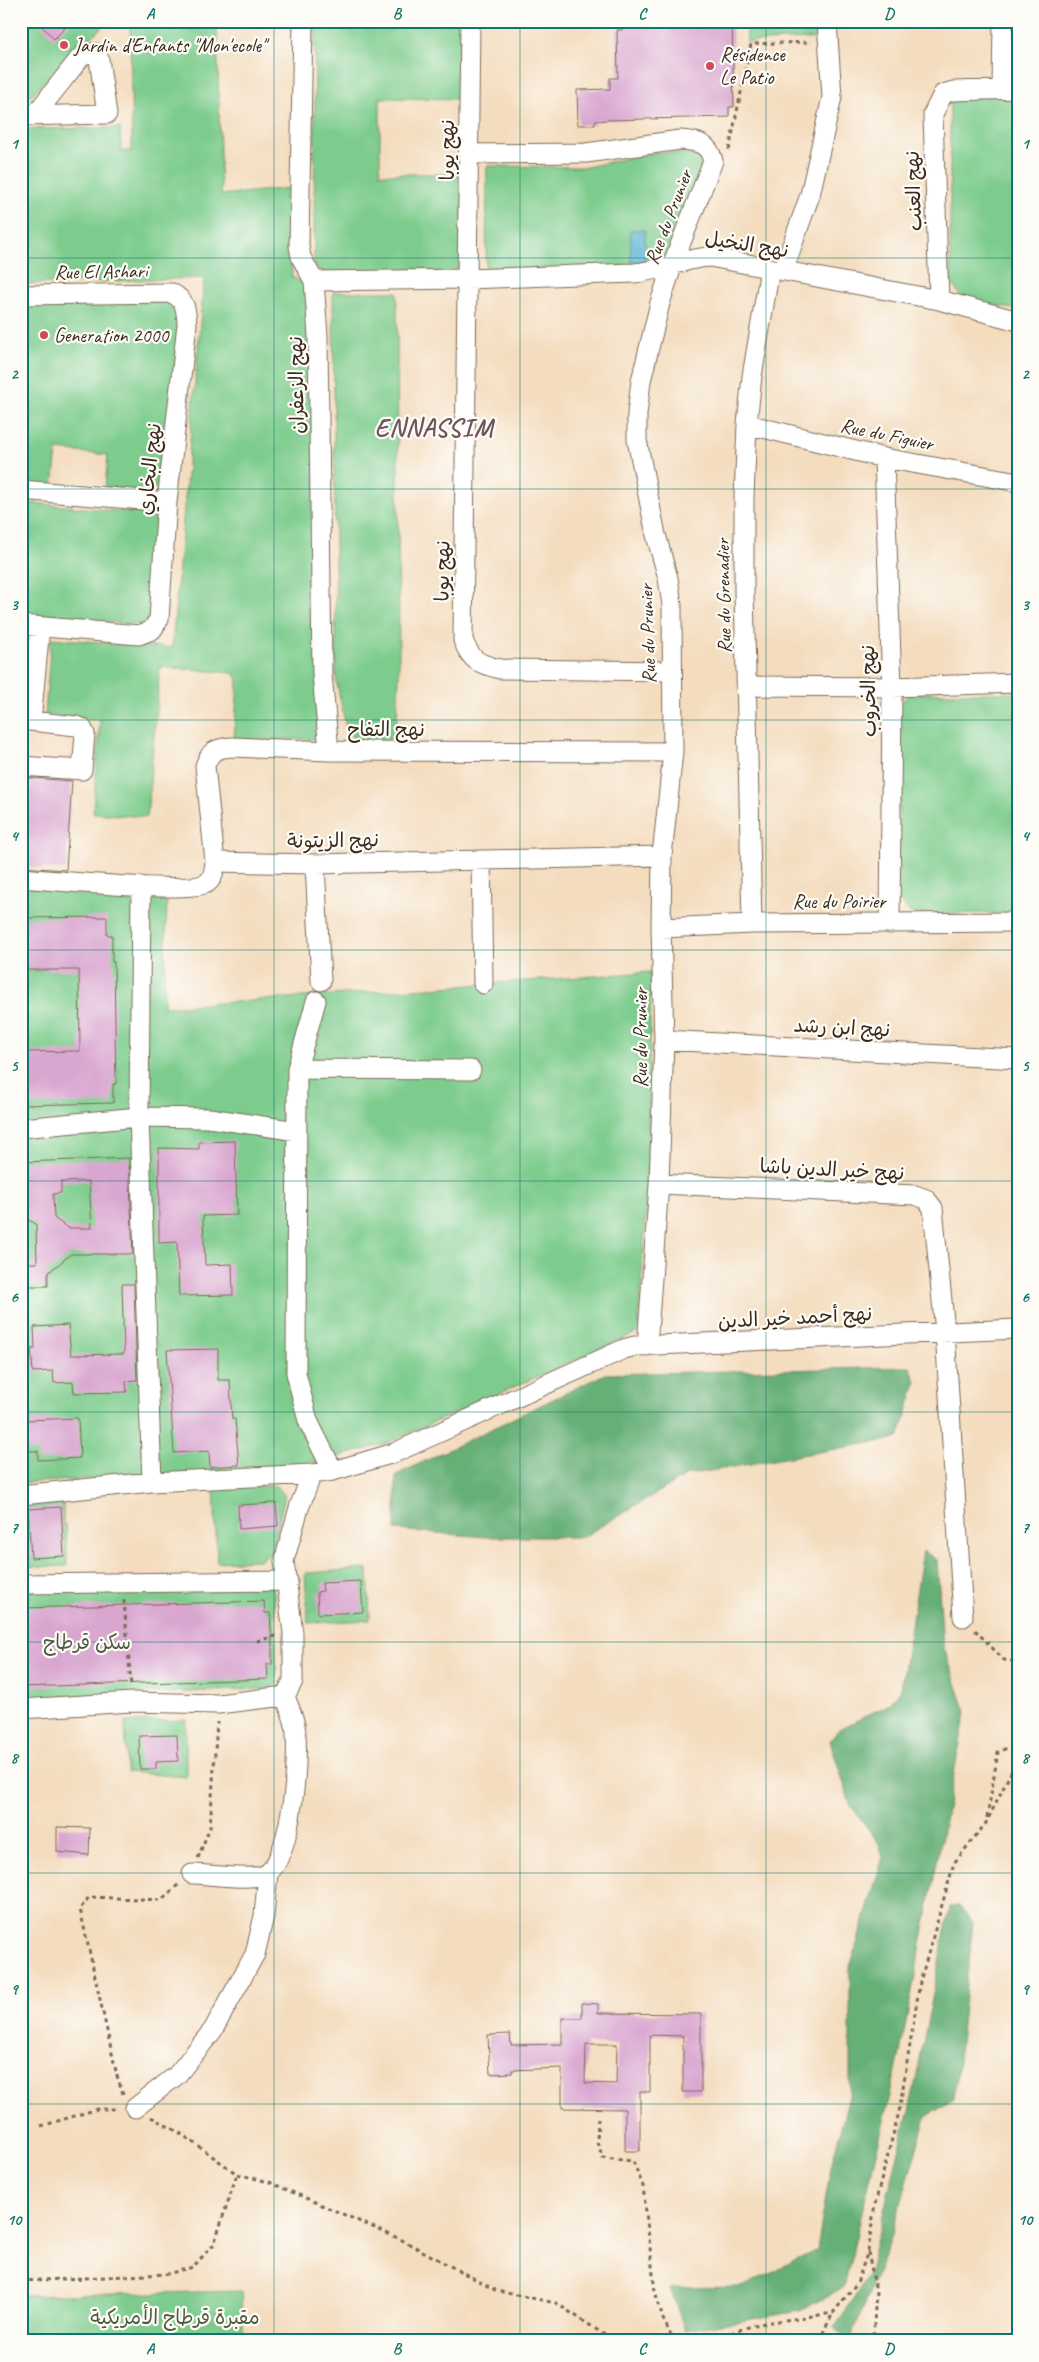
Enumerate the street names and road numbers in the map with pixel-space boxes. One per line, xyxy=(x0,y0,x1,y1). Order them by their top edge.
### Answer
street label: نهج يوبا xyxy=(435,119,461,181)
street label: نهج العنب xyxy=(900,150,928,232)
street label: Rue du Prunier xyxy=(639,165,699,268)
street label: نهج النخيل xyxy=(703,226,790,264)
street label: Rue El Ashari xyxy=(54,258,150,285)
street label: نهج الزعفران xyxy=(283,336,311,434)
street label: Rue du Figuier xyxy=(838,412,937,457)
street label: نهج البخاري xyxy=(132,422,169,517)
street label: Rue du Grenadier xyxy=(710,537,737,654)
street label: نهج يوبا xyxy=(429,540,457,602)
street label: Rue du Prunier xyxy=(633,582,662,684)
street label: نهج الخروب xyxy=(855,645,883,737)
street label: نهج التفاح xyxy=(347,717,425,743)
street label: نهج الزيتونة xyxy=(287,827,379,855)
street label: Rue du Poirier xyxy=(792,889,887,914)
street label: Rue du Prunier xyxy=(628,987,653,1088)
street label: نهج ابن رشد xyxy=(793,1012,891,1044)
street label: نهج خير الدين باشا xyxy=(759,1153,905,1187)
street label: نهج أحمد خير الدين xyxy=(717,1301,873,1335)

